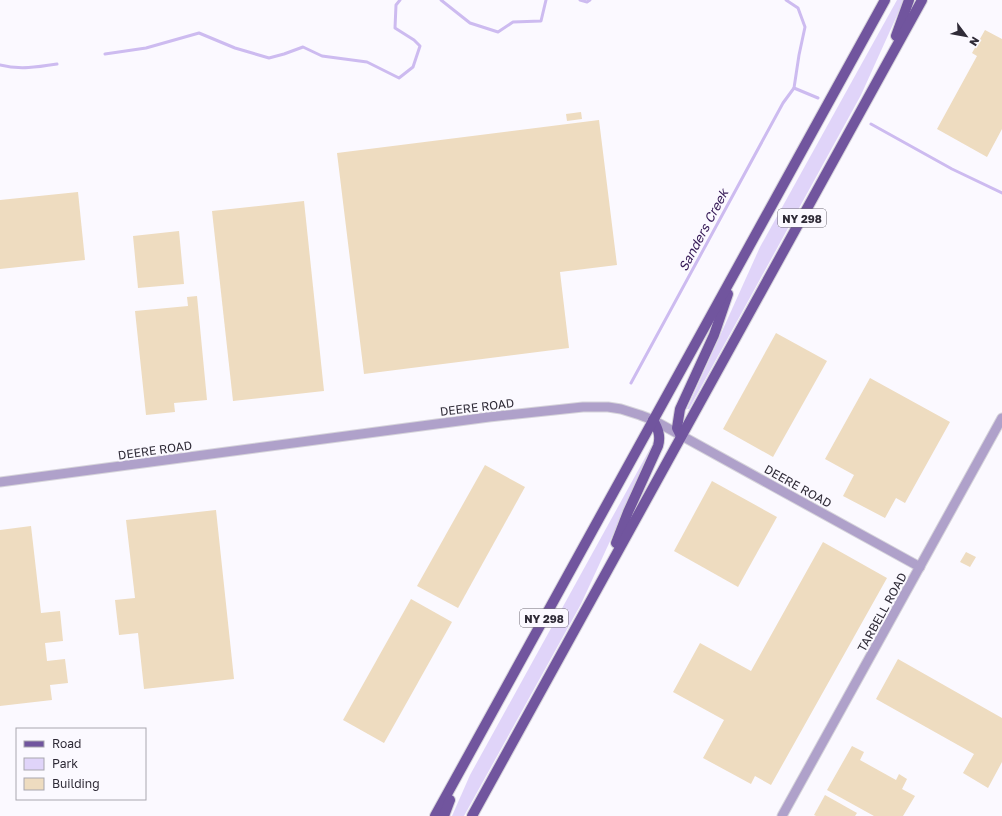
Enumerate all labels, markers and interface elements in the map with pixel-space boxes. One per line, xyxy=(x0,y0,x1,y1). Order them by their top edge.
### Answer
north arrow xyxy=(946,16,986,56)
text: N xyxy=(967,35,983,49)
water label: Sanders Creek xyxy=(675,185,732,274)
road number: NY 298 xyxy=(778,209,826,227)
street label: DEERE ROAD xyxy=(439,395,515,419)
street label: DEERE ROAD xyxy=(117,437,193,463)
street label: DEERE ROAD xyxy=(762,461,834,511)
street label: TARBELL ROAD xyxy=(854,570,910,654)
road number: NY 298 xyxy=(520,609,568,627)
legend xyxy=(16,728,146,800)
text: Road xyxy=(52,736,81,751)
text: Park xyxy=(52,756,78,771)
text: Building xyxy=(52,776,100,791)

